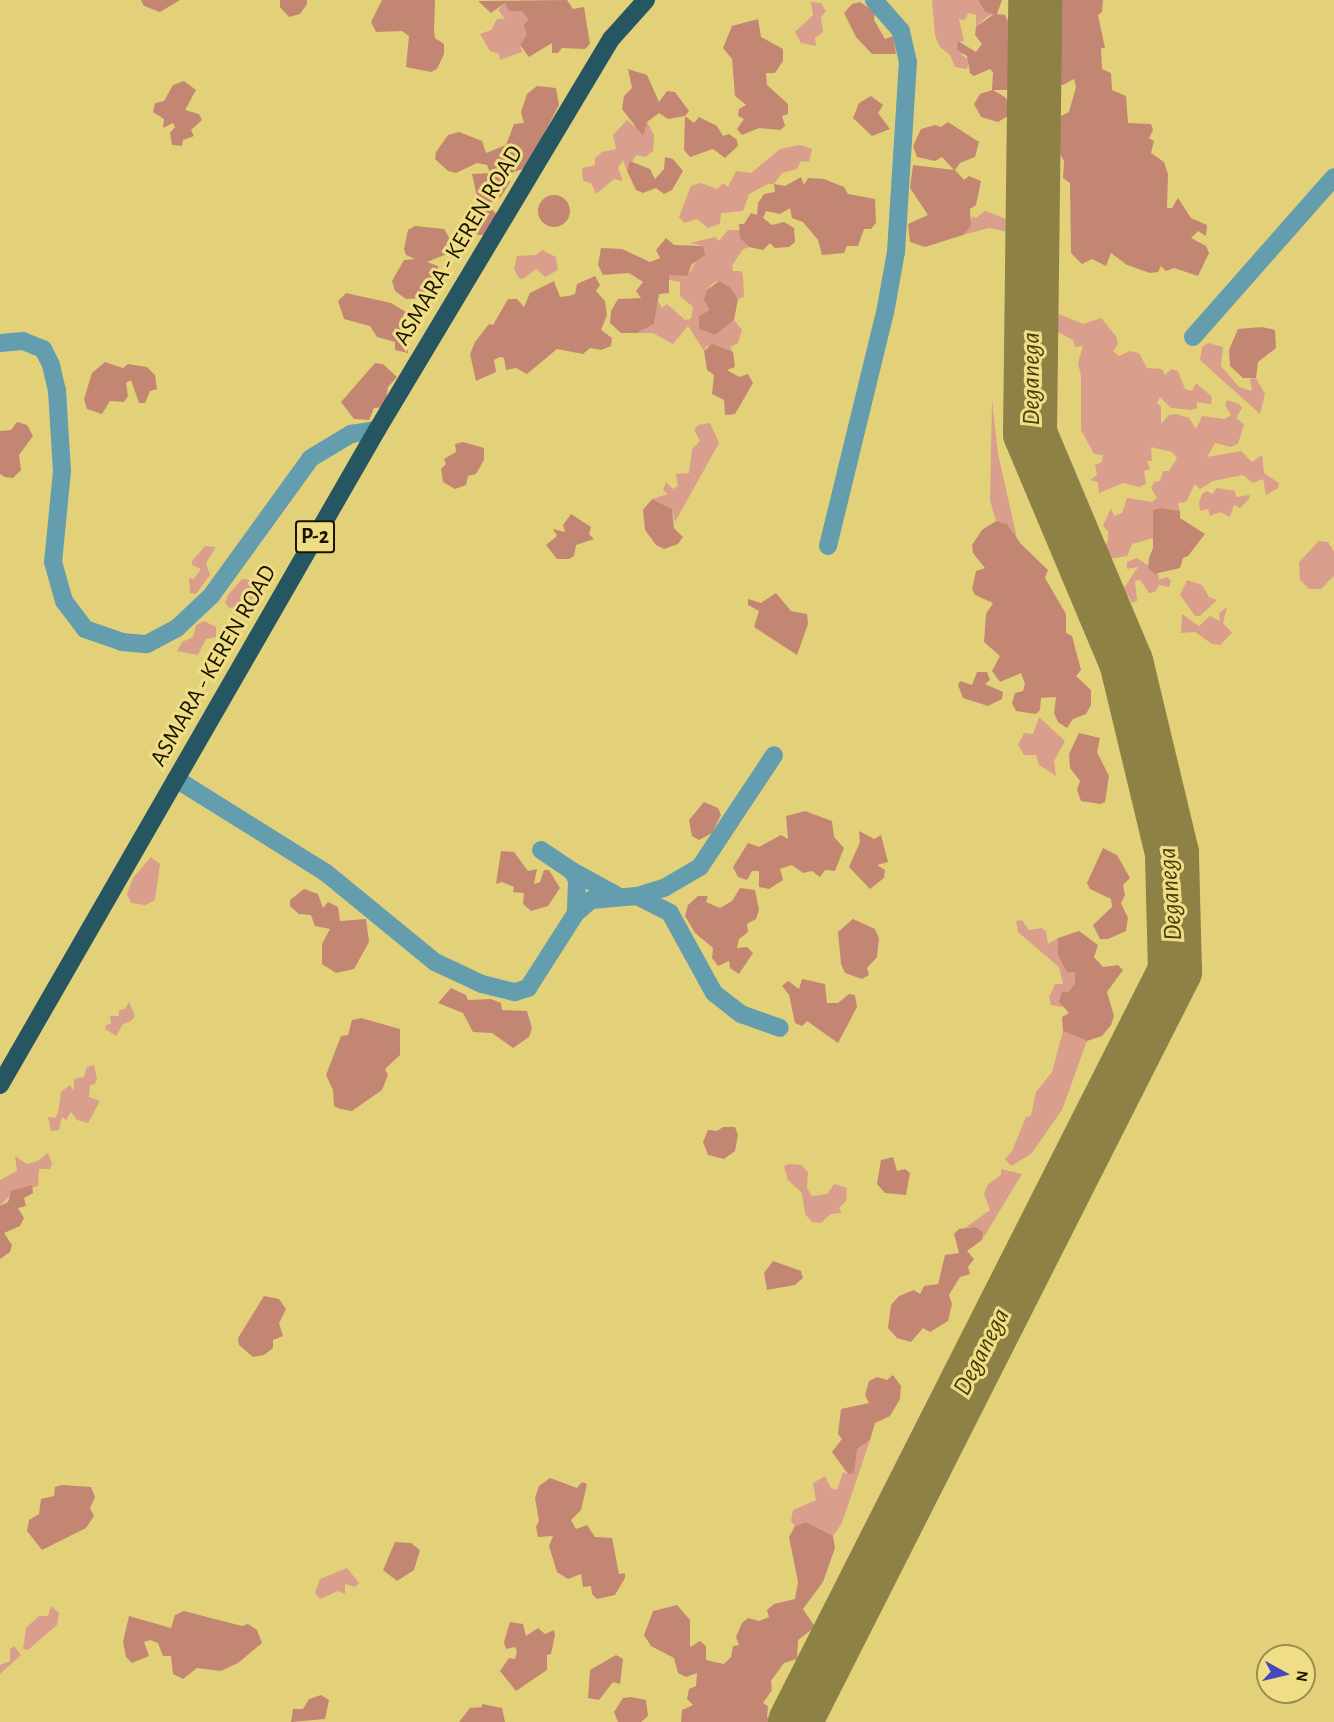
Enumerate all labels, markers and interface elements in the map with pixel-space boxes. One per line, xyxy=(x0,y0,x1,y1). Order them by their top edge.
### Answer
street label: ASMARA - KEREN ROAD xyxy=(388,141,530,351)
water label: Deganega xyxy=(1016,332,1048,426)
road number: P-2 xyxy=(294,518,336,556)
street label: ASMARA - KEREN ROAD xyxy=(145,560,283,772)
water label: Deganega xyxy=(1152,846,1190,942)
water label: Deganega xyxy=(947,1303,1017,1401)
north arrow xyxy=(1256,1644,1316,1704)
text: N xyxy=(1293,1670,1311,1683)

